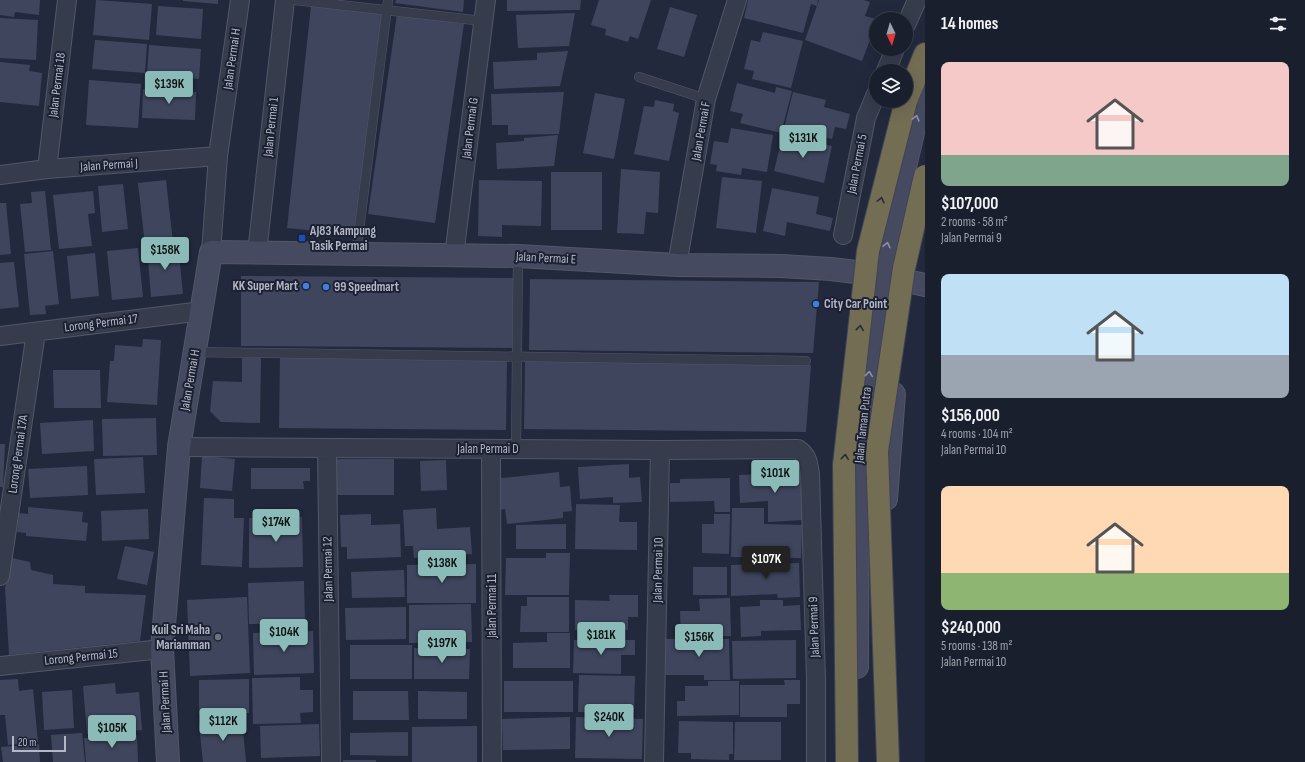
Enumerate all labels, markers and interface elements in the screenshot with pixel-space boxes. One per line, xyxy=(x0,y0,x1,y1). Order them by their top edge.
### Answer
north arrow xyxy=(869,12,913,56)
map controls xyxy=(869,12,913,108)
icon: filters xyxy=(1267,13,1289,35)
text: 14 homes xyxy=(941,14,998,34)
street label: Jalan Permai H xyxy=(220,27,244,92)
street label: Jalan Permai 18 xyxy=(45,51,69,119)
button: layers xyxy=(869,64,913,108)
pin: $139K xyxy=(141,71,197,105)
text: $139K xyxy=(154,76,184,92)
icon: home xyxy=(1079,88,1151,160)
street label: Jalan Permai 1 xyxy=(260,96,282,158)
street label: Jalan Permai G xyxy=(458,96,482,161)
street label: Jalan Permai F xyxy=(688,100,714,163)
one-way arrow xyxy=(911,115,920,122)
pin: $131K xyxy=(775,125,831,159)
text: $131K xyxy=(788,130,818,146)
street label: Jalan Permai 5 xyxy=(843,133,871,196)
street label: Jalan Permai J xyxy=(79,155,138,175)
text: $107,000 xyxy=(941,194,998,214)
one-way arrow xyxy=(876,197,885,204)
text: 2 rooms · 58 m² xyxy=(941,214,1008,230)
place label: AJ83 Kampung Tasik Permai xyxy=(309,223,377,254)
text: Jalan Permai 9 xyxy=(941,230,1002,246)
marker: AJ83 Kampung Tasik Permai xyxy=(297,233,307,243)
pin: $158K xyxy=(137,237,193,271)
text: $158K xyxy=(150,242,180,258)
one-way arrow xyxy=(882,242,890,248)
street label: Jalan Permai E xyxy=(514,248,577,268)
place label: KK Super Mart xyxy=(232,278,299,294)
place label: 99 Speedmart xyxy=(334,279,400,295)
marker: KK Super Mart xyxy=(301,281,311,291)
marker: 99 Speedmart xyxy=(321,282,331,292)
place label: City Car Point xyxy=(824,296,888,312)
marker: City Car Point xyxy=(811,299,821,309)
icon: home xyxy=(1079,300,1151,372)
street label: Lorong Permai 17 xyxy=(63,310,139,335)
one-way arrow xyxy=(855,325,864,331)
street label: Jalan Permai H xyxy=(177,348,203,413)
one-way arrow xyxy=(864,371,873,377)
street label: Jalan Taman Putra xyxy=(851,386,875,465)
text: $156,000 xyxy=(941,406,1000,426)
street label: Lorong Permai 17A xyxy=(5,413,31,494)
text: 4 rooms · 104 m² xyxy=(941,426,1013,442)
street label: Jalan Permai D xyxy=(456,441,519,457)
text: Jalan Permai 10 xyxy=(941,442,1006,458)
one-way arrow xyxy=(840,454,849,460)
pin: $101K xyxy=(747,460,803,494)
text: $101K xyxy=(760,465,790,481)
pin: $174K xyxy=(248,509,304,543)
icon: home xyxy=(1079,512,1151,584)
text: $174K xyxy=(261,514,291,530)
street label: Jalan Permai 12 xyxy=(319,536,337,603)
street label: Jalan Permai 10 xyxy=(649,537,667,604)
pin: $107K xyxy=(738,546,794,580)
pin: $138K xyxy=(414,550,470,584)
text: $107K xyxy=(751,551,781,567)
text: $138K xyxy=(427,555,457,571)
street label: Jalan Permai 11 xyxy=(484,574,500,639)
street label: Jalan Permai 9 xyxy=(805,596,823,659)
text: $240,000 xyxy=(941,618,1001,638)
pin: $104K xyxy=(256,619,312,653)
place label: Kuil Sri Maha Mariamman xyxy=(152,622,210,653)
pin: $181K xyxy=(573,622,629,656)
text: $104K xyxy=(269,624,299,640)
pin: $156K xyxy=(671,624,727,658)
text: $181K xyxy=(586,627,616,643)
text: $156K xyxy=(684,629,714,645)
pin: $197K xyxy=(414,630,470,664)
marker: Kuil Sri Maha Mariamman xyxy=(213,632,223,642)
text: $197K xyxy=(427,635,457,651)
text: 5 rooms · 138 m² xyxy=(941,638,1012,654)
street label: Lorong Permai 15 xyxy=(43,645,119,669)
text: Jalan Permai 10 xyxy=(941,654,1006,670)
street label: Jalan Permai H xyxy=(155,671,175,734)
pin: $240K xyxy=(581,704,637,738)
pin: $112K xyxy=(195,708,251,742)
text: $240K xyxy=(594,709,624,725)
text: $112K xyxy=(208,713,238,729)
pin: $105K xyxy=(84,715,140,749)
text: $105K xyxy=(97,720,127,736)
scale bar xyxy=(12,734,66,753)
text: 20 m xyxy=(18,736,36,749)

